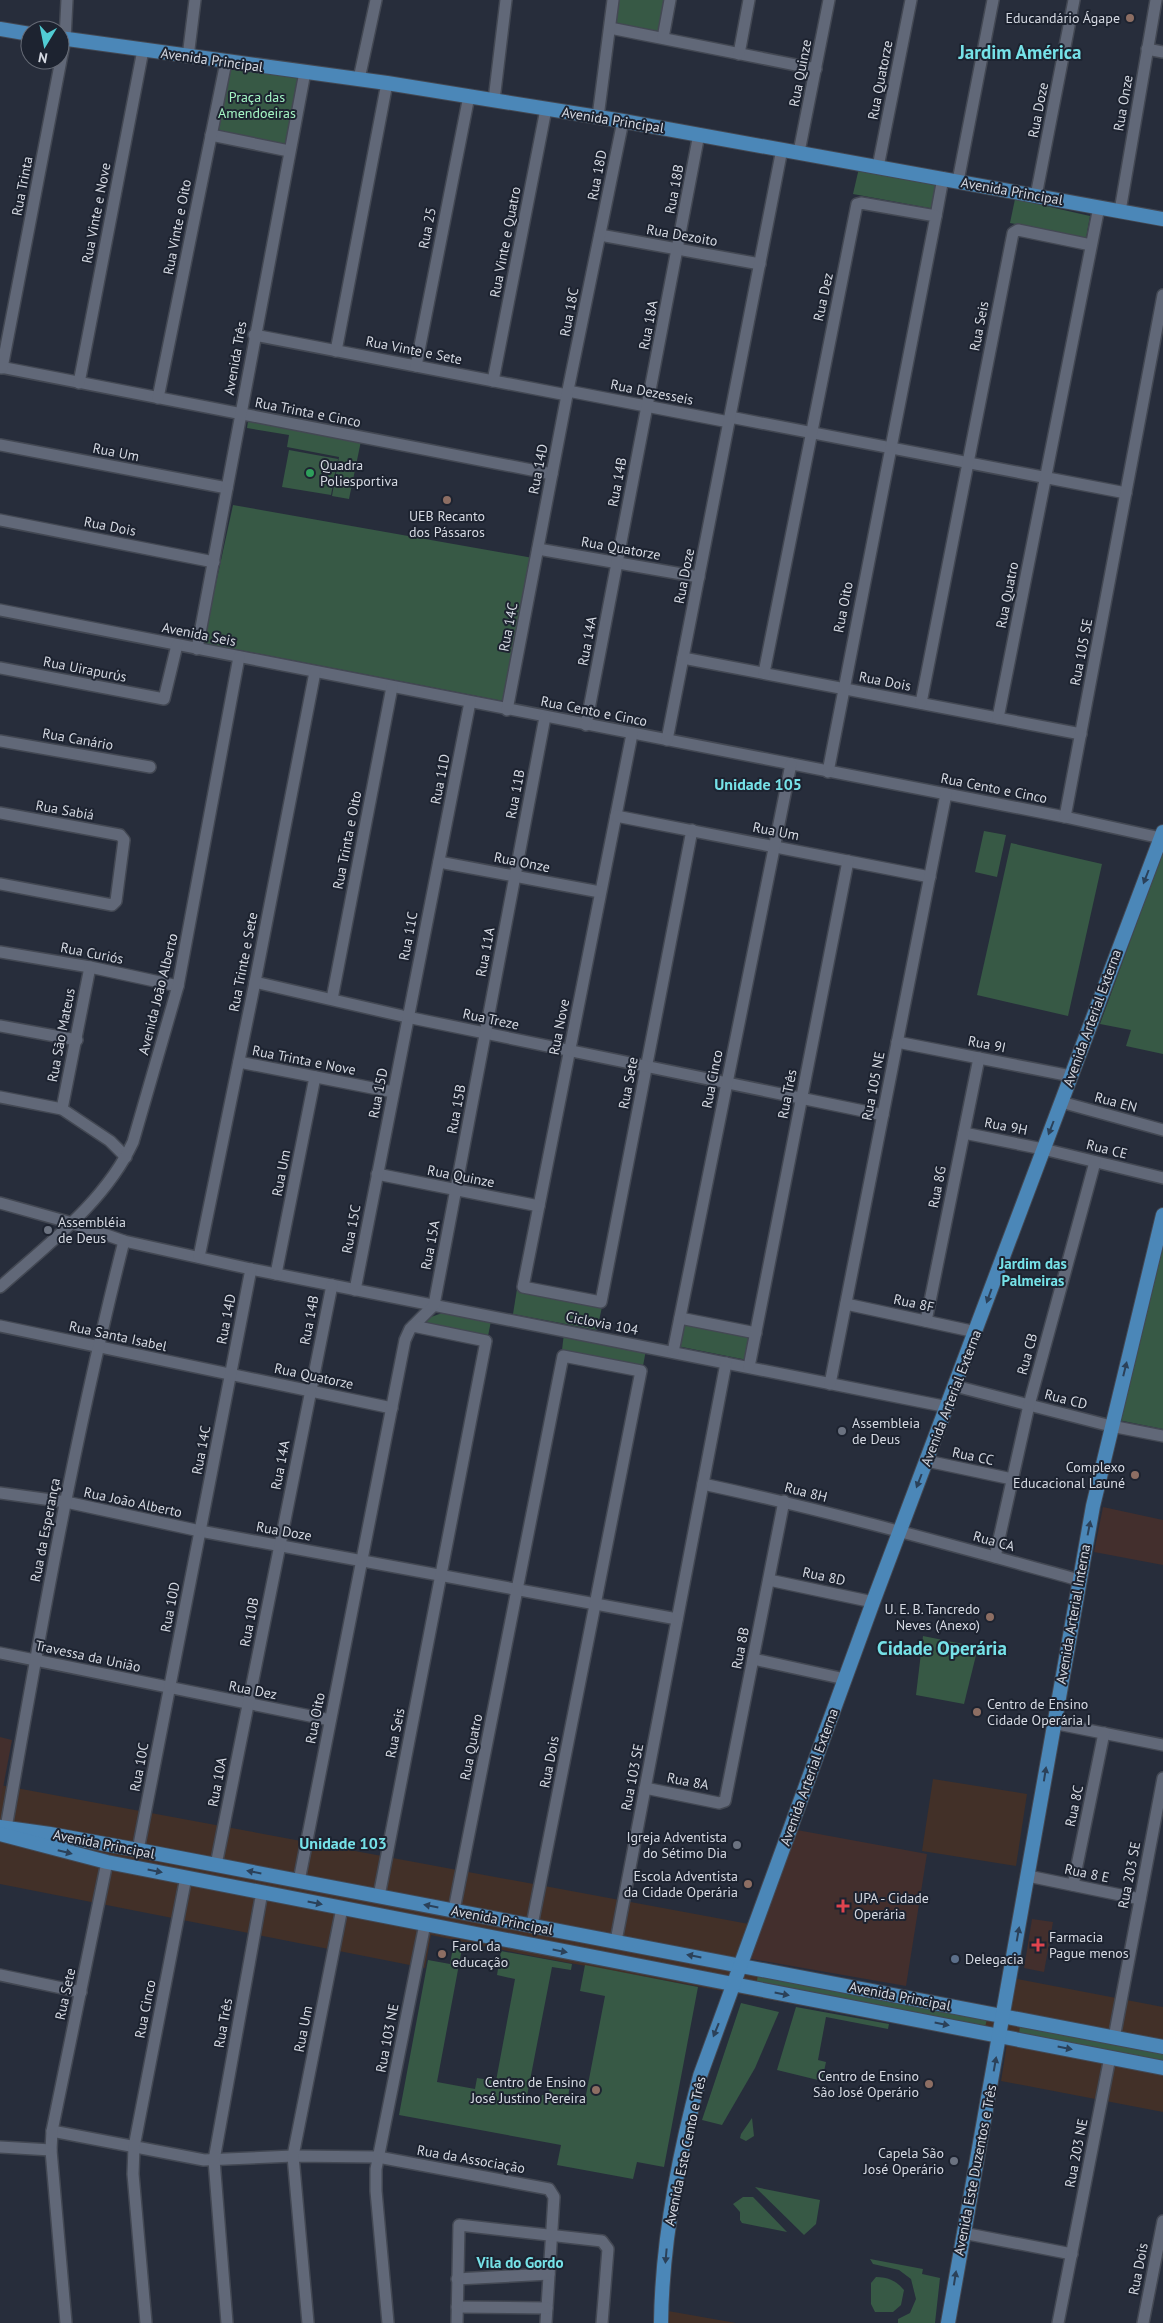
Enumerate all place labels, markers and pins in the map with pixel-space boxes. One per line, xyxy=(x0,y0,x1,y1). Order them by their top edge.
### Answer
place label: Educandário Ágape xyxy=(1006,9,1120,27)
marker: Educandário Ágape xyxy=(1124,12,1136,24)
place label: Quadra Poliesportiva xyxy=(320,456,398,490)
marker: Quadra Poliesportiva xyxy=(304,467,316,479)
marker: UEB Recanto dos Pássaros xyxy=(441,494,453,506)
place label: UEB Recanto dos Pássaros xyxy=(409,507,485,541)
place label: Assembléia de Deus xyxy=(58,1213,126,1247)
marker: Assembléia de Deus xyxy=(42,1224,54,1236)
place label: Assembleia de Deus xyxy=(852,1414,920,1448)
marker: Assembleia de Deus xyxy=(836,1425,848,1437)
place label: Complexo Educacional Launé xyxy=(1013,1458,1125,1492)
marker: Complexo Educacional Launé xyxy=(1129,1469,1141,1481)
place label: U. E. B. Tancredo Neves (Anexo) xyxy=(885,1600,980,1634)
marker: U. E. B. Tancredo Neves (Anexo) xyxy=(984,1611,996,1623)
place label: Centro de Ensino Cidade Operária I xyxy=(987,1695,1091,1729)
marker: Centro de Ensino Cidade Operária I xyxy=(971,1706,983,1718)
place label: Igreja Adventista do Sétimo Dia xyxy=(626,1828,727,1862)
marker: Igreja Adventista do Sétimo Dia xyxy=(731,1839,743,1851)
place label: Escola Adventista da Cidade Operária xyxy=(624,1867,738,1901)
marker: Escola Adventista da Cidade Operária xyxy=(742,1878,754,1890)
place label: UPA - Cidade Operária xyxy=(854,1889,929,1923)
marker: UPA - Cidade Operária xyxy=(836,1899,850,1913)
place label: Farmacia Pague menos xyxy=(1049,1928,1129,1962)
place label: Farol da educação xyxy=(452,1937,508,1971)
marker: Farmacia Pague menos xyxy=(1031,1938,1045,1952)
marker: Farol da educação xyxy=(436,1948,448,1960)
place label: Delegacia xyxy=(965,1950,1024,1968)
marker: Delegacia xyxy=(949,1953,961,1965)
place label: Centro de Ensino São José Operário xyxy=(813,2067,919,2101)
place label: Centro de Ensino José Justino Pereira xyxy=(470,2073,586,2107)
marker: Centro de Ensino São José Operário xyxy=(923,2078,935,2090)
marker: Centro de Ensino José Justino Pereira xyxy=(590,2084,602,2096)
place label: Capela São José Operário xyxy=(863,2144,944,2178)
marker: Capela São José Operário xyxy=(948,2155,960,2167)

